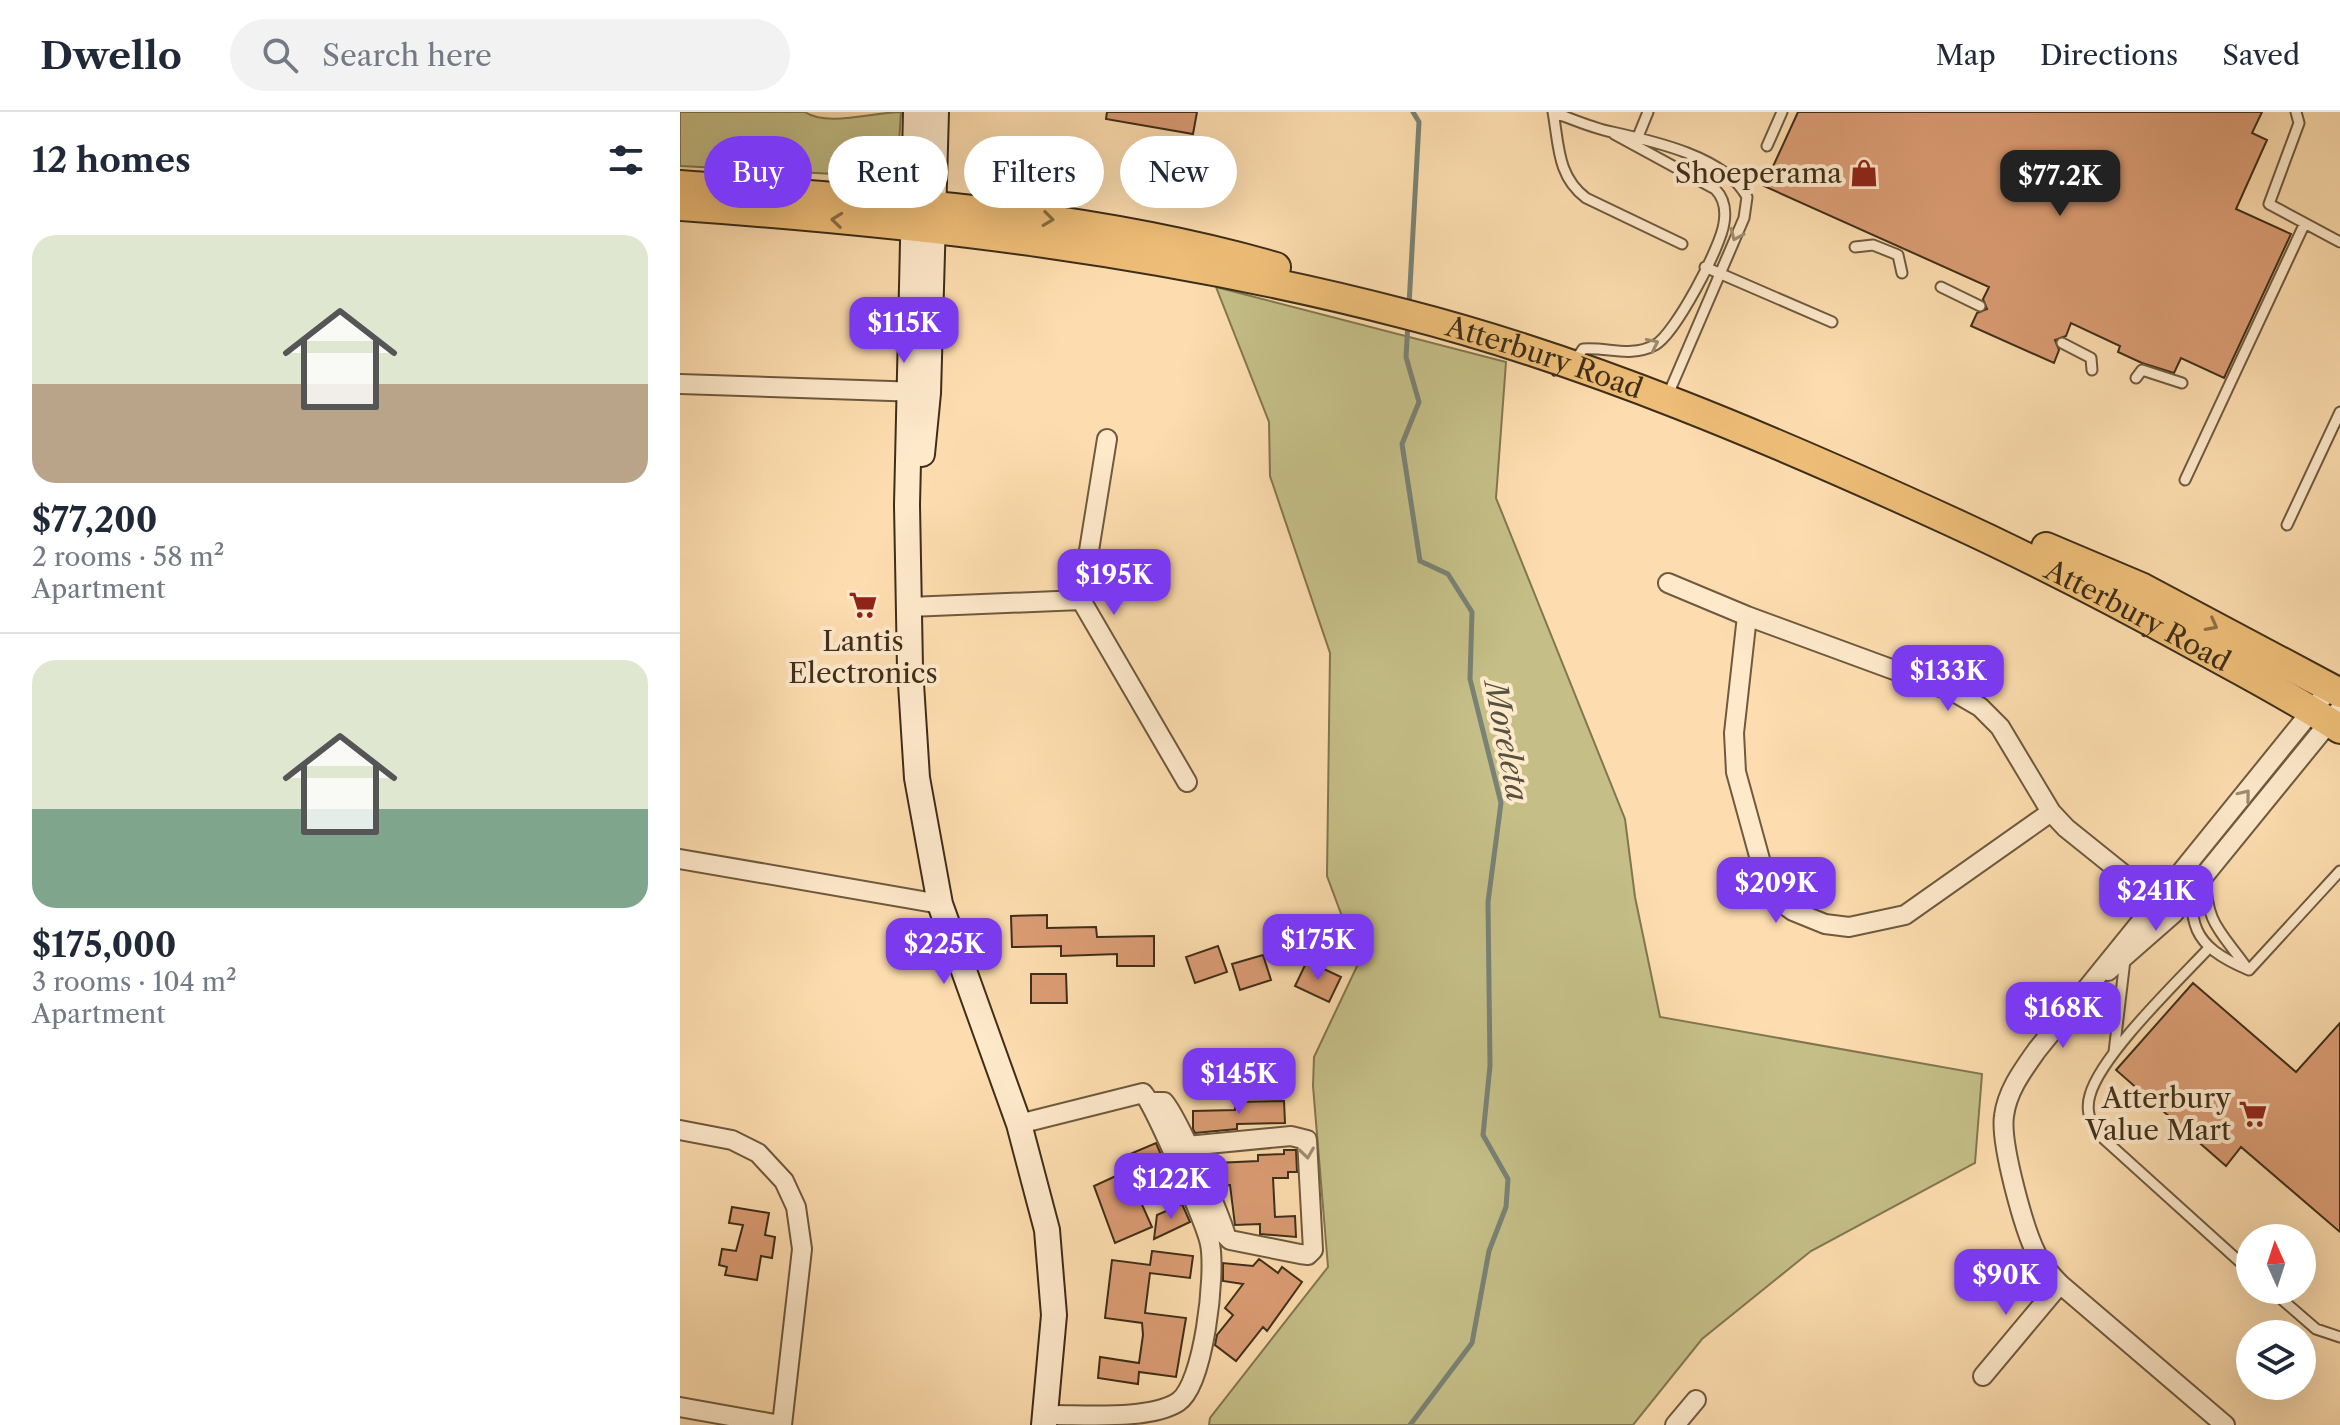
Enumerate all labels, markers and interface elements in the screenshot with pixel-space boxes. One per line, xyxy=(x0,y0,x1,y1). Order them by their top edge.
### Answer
search box xyxy=(230,19,790,91)
text: Dwello xyxy=(40,32,182,79)
icon: search xyxy=(258,33,302,77)
text: Search here xyxy=(322,37,492,74)
text: Map xyxy=(1936,38,1996,72)
text: Directions xyxy=(2040,38,2178,72)
text: Saved xyxy=(2222,38,2300,72)
chip: Buy xyxy=(704,136,812,208)
chip: Rent xyxy=(828,136,948,208)
chip: Filters xyxy=(964,136,1104,208)
chip: New xyxy=(1120,136,1237,208)
icon: filters xyxy=(604,138,648,182)
text: 12 homes xyxy=(32,139,191,181)
pin: $77.2K xyxy=(1995,150,2125,218)
place label: Shoeperama xyxy=(1675,156,1842,190)
shop icon: Shoeperama xyxy=(1849,158,1879,188)
text: $77.2K xyxy=(2018,160,2102,192)
one-way arrow xyxy=(1042,210,1055,227)
one-way arrow xyxy=(830,211,843,228)
one-way arrow xyxy=(1730,227,1746,241)
icon: home xyxy=(268,287,412,431)
pin: $115K xyxy=(848,297,960,365)
text: $115K xyxy=(867,307,941,339)
street label: Atterbury Road xyxy=(1441,309,1647,406)
one-way arrow xyxy=(1645,339,1660,354)
text: $77,200 xyxy=(32,499,157,541)
text: 2 rooms · 58 m² xyxy=(32,541,224,573)
pin: $195K xyxy=(1058,549,1170,617)
street label: Atterbury Road xyxy=(2038,552,2236,679)
text: $195K xyxy=(1076,559,1152,591)
text: Apartment xyxy=(32,573,165,605)
supermarket icon: Lantis Electronics xyxy=(848,590,878,620)
one-way arrow xyxy=(2203,615,2218,630)
place label: Lantis Electronics xyxy=(788,624,938,690)
pin: $133K xyxy=(1892,645,2004,713)
text: $133K xyxy=(1910,655,1986,687)
water label: Moreleta xyxy=(1476,675,1536,804)
icon: home xyxy=(268,712,412,856)
one-way arrow xyxy=(2235,790,2250,804)
pin: $209K xyxy=(1720,857,1832,925)
pin: $241K xyxy=(2100,865,2212,933)
text: $209K xyxy=(1735,867,1817,899)
text: $241K xyxy=(2117,875,2195,907)
pin: $175K xyxy=(1262,914,1374,982)
pin: $225K xyxy=(888,918,1000,986)
text: $175,000 xyxy=(32,924,176,966)
text: $175K xyxy=(1281,924,1355,956)
text: $225K xyxy=(904,928,984,960)
text: 3 rooms · 104 m² xyxy=(32,966,237,998)
pin: $168K xyxy=(2007,982,2119,1050)
text: $168K xyxy=(2024,992,2102,1024)
text: Apartment xyxy=(32,998,165,1030)
pin: $145K xyxy=(1183,1048,1295,1116)
text: $145K xyxy=(1201,1058,1277,1090)
place label: Atterbury Value Mart xyxy=(2084,1081,2231,1147)
supermarket icon: Atterbury Value Mart xyxy=(2238,1099,2268,1129)
one-way arrow xyxy=(1298,1146,1315,1159)
pin: $122K xyxy=(1115,1153,1227,1221)
text: $122K xyxy=(1132,1163,1210,1195)
north arrow xyxy=(2236,1224,2316,1304)
map controls xyxy=(2236,1224,2316,1400)
pin: $90K xyxy=(1959,1249,2053,1317)
text: $90K xyxy=(1972,1259,2040,1291)
button: layers xyxy=(2236,1320,2316,1400)

